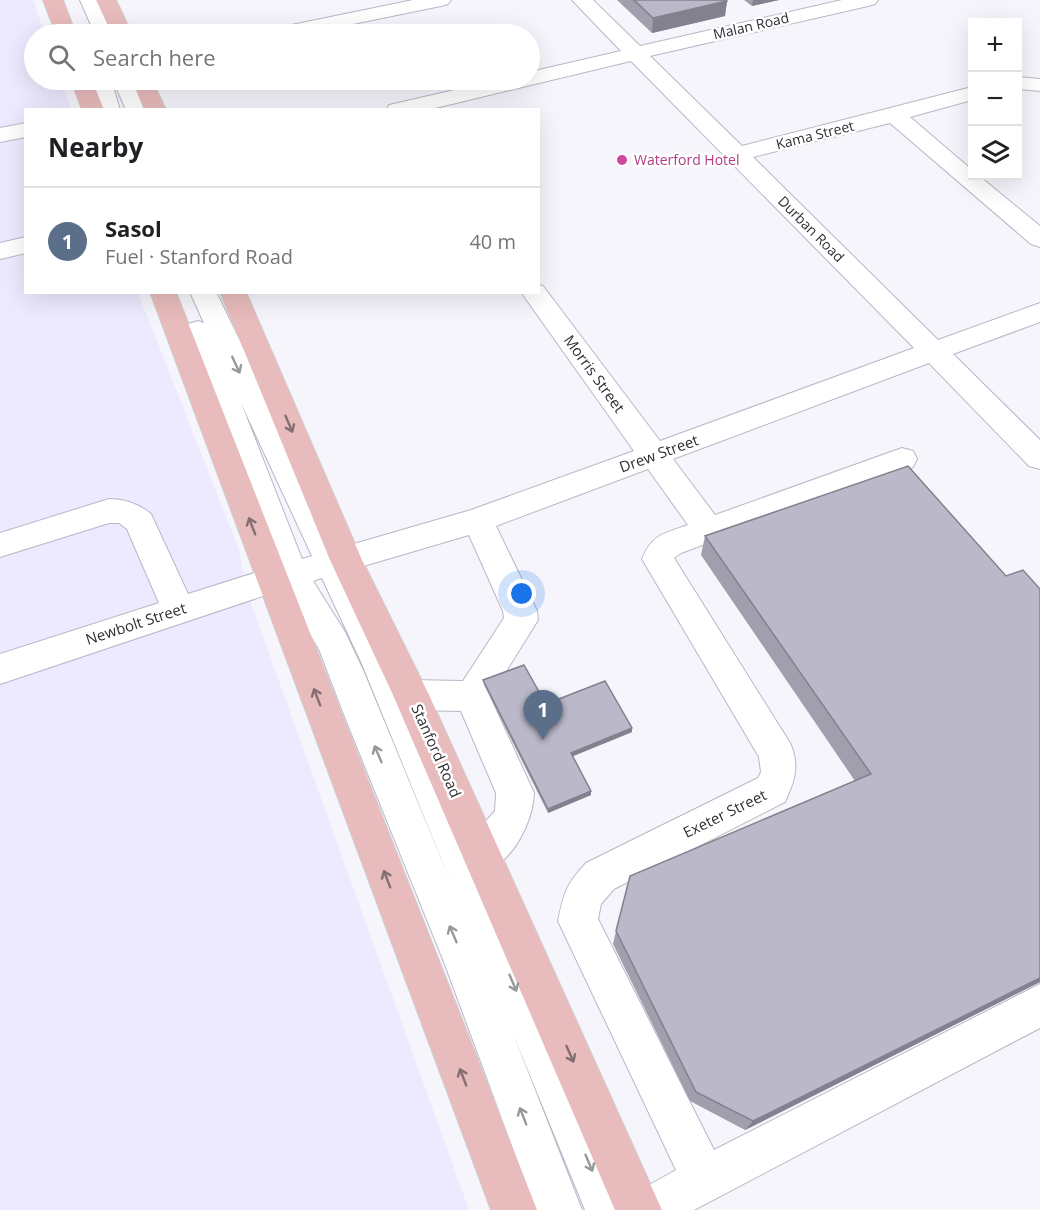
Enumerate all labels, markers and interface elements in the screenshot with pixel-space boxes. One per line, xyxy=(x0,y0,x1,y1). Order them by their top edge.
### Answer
street label: Malan Road xyxy=(711,8,791,43)
map controls xyxy=(968,18,1022,180)
button: + xyxy=(968,18,1022,72)
search box xyxy=(24,24,540,90)
icon: search xyxy=(45,41,78,74)
text: Search here xyxy=(93,42,216,72)
button: − xyxy=(968,72,1022,126)
street label: Kama Street xyxy=(774,116,856,153)
button: layers xyxy=(968,126,1022,180)
text: Nearby xyxy=(48,129,143,165)
place label: Waterford Hotel xyxy=(634,150,739,169)
marker: Waterford Hotel xyxy=(615,153,629,167)
street label: Durban Road xyxy=(774,191,849,266)
text: Sasol xyxy=(105,213,162,243)
text: 1 xyxy=(62,228,73,255)
text: 40 m xyxy=(469,228,516,255)
text: Fuel · Stanford Road xyxy=(105,243,293,270)
street label: Morris Street xyxy=(560,331,630,416)
one-way arrow xyxy=(231,355,243,373)
one-way arrow xyxy=(284,414,295,432)
street label: Drew Street xyxy=(616,429,701,477)
one-way arrow xyxy=(245,517,256,535)
your location xyxy=(507,579,536,608)
street label: Newbolt Street xyxy=(83,597,188,649)
one-way arrow xyxy=(311,688,322,707)
pin: 1 xyxy=(524,690,562,740)
street label: Stanford Road xyxy=(407,701,466,800)
one-way arrow xyxy=(372,745,383,764)
street label: Exeter Street xyxy=(680,784,770,842)
one-way arrow xyxy=(381,870,392,889)
one-way arrow xyxy=(447,925,458,944)
one-way arrow xyxy=(508,974,519,992)
one-way arrow xyxy=(564,1044,576,1062)
one-way arrow xyxy=(457,1068,468,1087)
one-way arrow xyxy=(517,1107,528,1126)
one-way arrow xyxy=(584,1153,595,1172)

